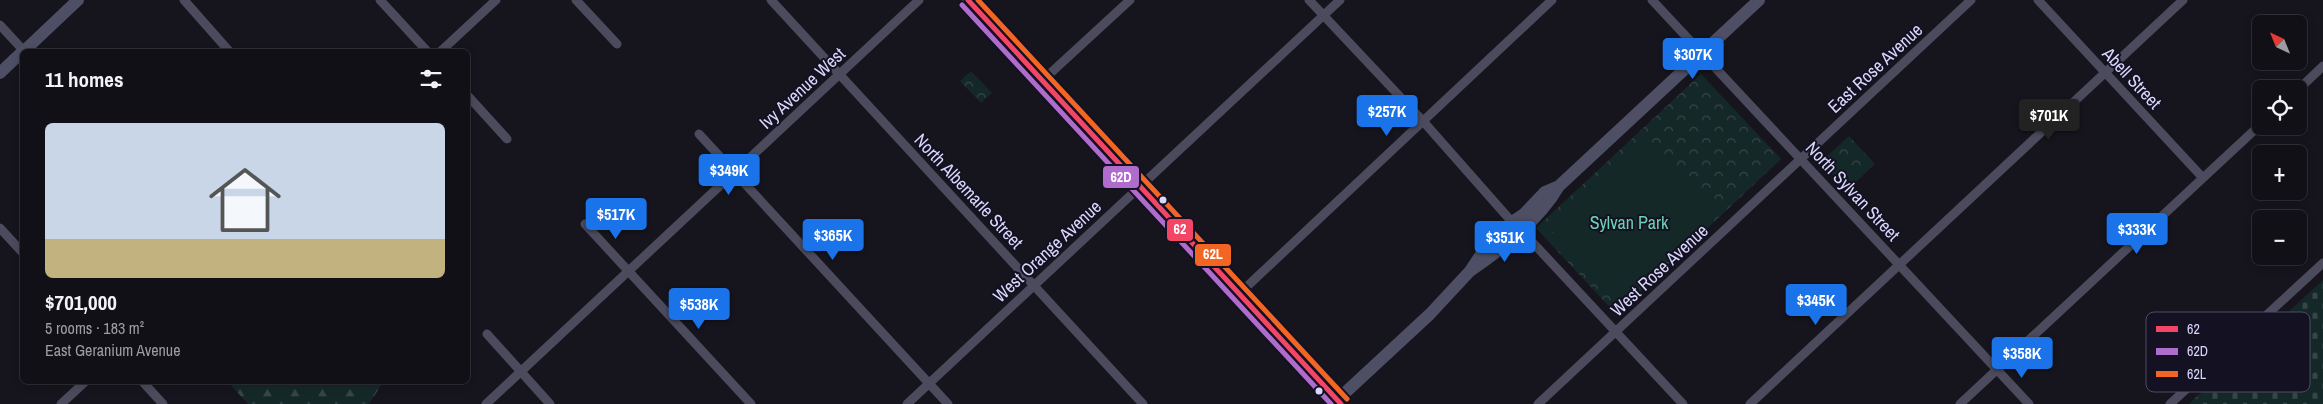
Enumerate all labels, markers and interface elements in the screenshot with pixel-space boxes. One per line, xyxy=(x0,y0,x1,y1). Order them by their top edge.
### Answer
north arrow xyxy=(2252,15,2308,70)
map controls xyxy=(2252,15,2307,265)
street label: East Rose Avenue xyxy=(1822,18,1928,118)
pin: $307K xyxy=(1658,38,1728,80)
street label: Abell Street xyxy=(2096,41,2167,114)
street label: Ivy Avenue West xyxy=(753,42,851,134)
text: $307K xyxy=(1674,43,1712,65)
text: 11 homes xyxy=(45,65,124,94)
icon: filters xyxy=(417,65,445,93)
button: locate xyxy=(2252,80,2307,135)
pin: $257K xyxy=(1352,94,1422,137)
pin: $701K xyxy=(2014,98,2084,141)
text: $257K xyxy=(1368,100,1406,122)
text: $701K xyxy=(2030,104,2068,126)
street label: North Albemarle Street xyxy=(909,128,1029,254)
street label: North Sylvan Street xyxy=(1800,136,1906,246)
button: + xyxy=(2252,145,2307,200)
pin: $349K xyxy=(694,154,764,196)
icon: home xyxy=(200,155,290,245)
text: $349K xyxy=(710,159,748,181)
line badge: 62D xyxy=(1102,165,1140,189)
text: 62D xyxy=(1110,168,1132,186)
street label: West Orange Avenue xyxy=(987,194,1107,308)
unlabelled marker xyxy=(1158,195,1168,205)
pin: $517K xyxy=(581,198,651,240)
text: $517K xyxy=(597,203,635,225)
park label: Sylvan Park xyxy=(1590,210,1669,235)
button: − xyxy=(2252,210,2307,265)
pin: $333K xyxy=(2102,212,2172,255)
pin: $365K xyxy=(798,218,868,261)
line badge: 62 xyxy=(1166,218,1194,242)
street label: West Rose Avenue xyxy=(1605,218,1713,322)
text: $333K xyxy=(2118,218,2156,240)
text: 62 xyxy=(1174,220,1186,238)
pin: $351K xyxy=(1470,220,1540,263)
text: $365K xyxy=(814,224,852,246)
text: $351K xyxy=(1486,226,1524,248)
line badge: 62L xyxy=(1194,243,1232,267)
text: 62L xyxy=(1203,245,1223,263)
pin: $345K xyxy=(1781,284,1851,326)
text: $701,000 xyxy=(45,288,117,317)
pin: $538K xyxy=(664,288,734,330)
text: $345K xyxy=(1797,289,1835,311)
text: $538K xyxy=(680,293,718,315)
legend xyxy=(2146,312,2310,392)
text: 5 rooms · 183 m² xyxy=(45,317,144,339)
text: 62 xyxy=(2187,320,2200,338)
pin: $358K xyxy=(1987,336,2057,379)
text: East Geranium Avenue xyxy=(45,339,180,361)
text: $358K xyxy=(2003,342,2041,364)
text: 62D xyxy=(2187,342,2208,360)
text: 62L xyxy=(2187,365,2207,383)
unlabelled marker xyxy=(1314,386,1324,396)

